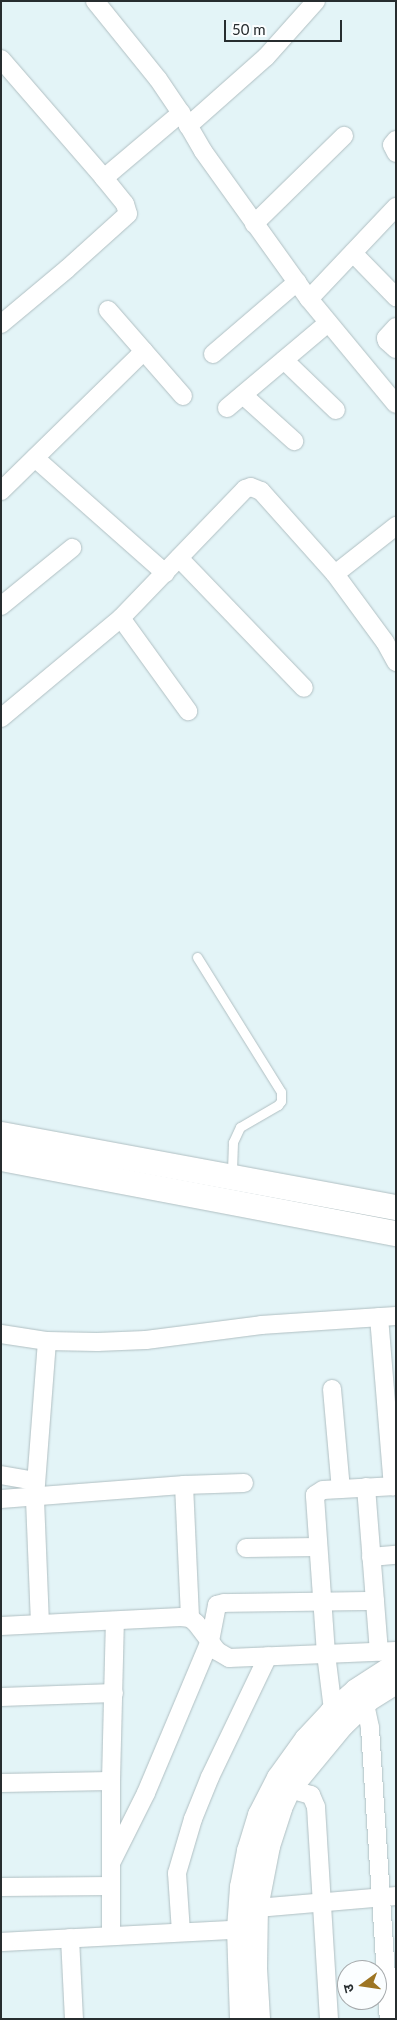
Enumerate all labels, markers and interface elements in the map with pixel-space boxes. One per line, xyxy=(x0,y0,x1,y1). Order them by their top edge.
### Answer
scale bar xyxy=(227,10,344,42)
text: 50 m xyxy=(232,20,266,38)
north arrow xyxy=(337,1960,387,2010)
text: उ xyxy=(339,1982,357,1995)

